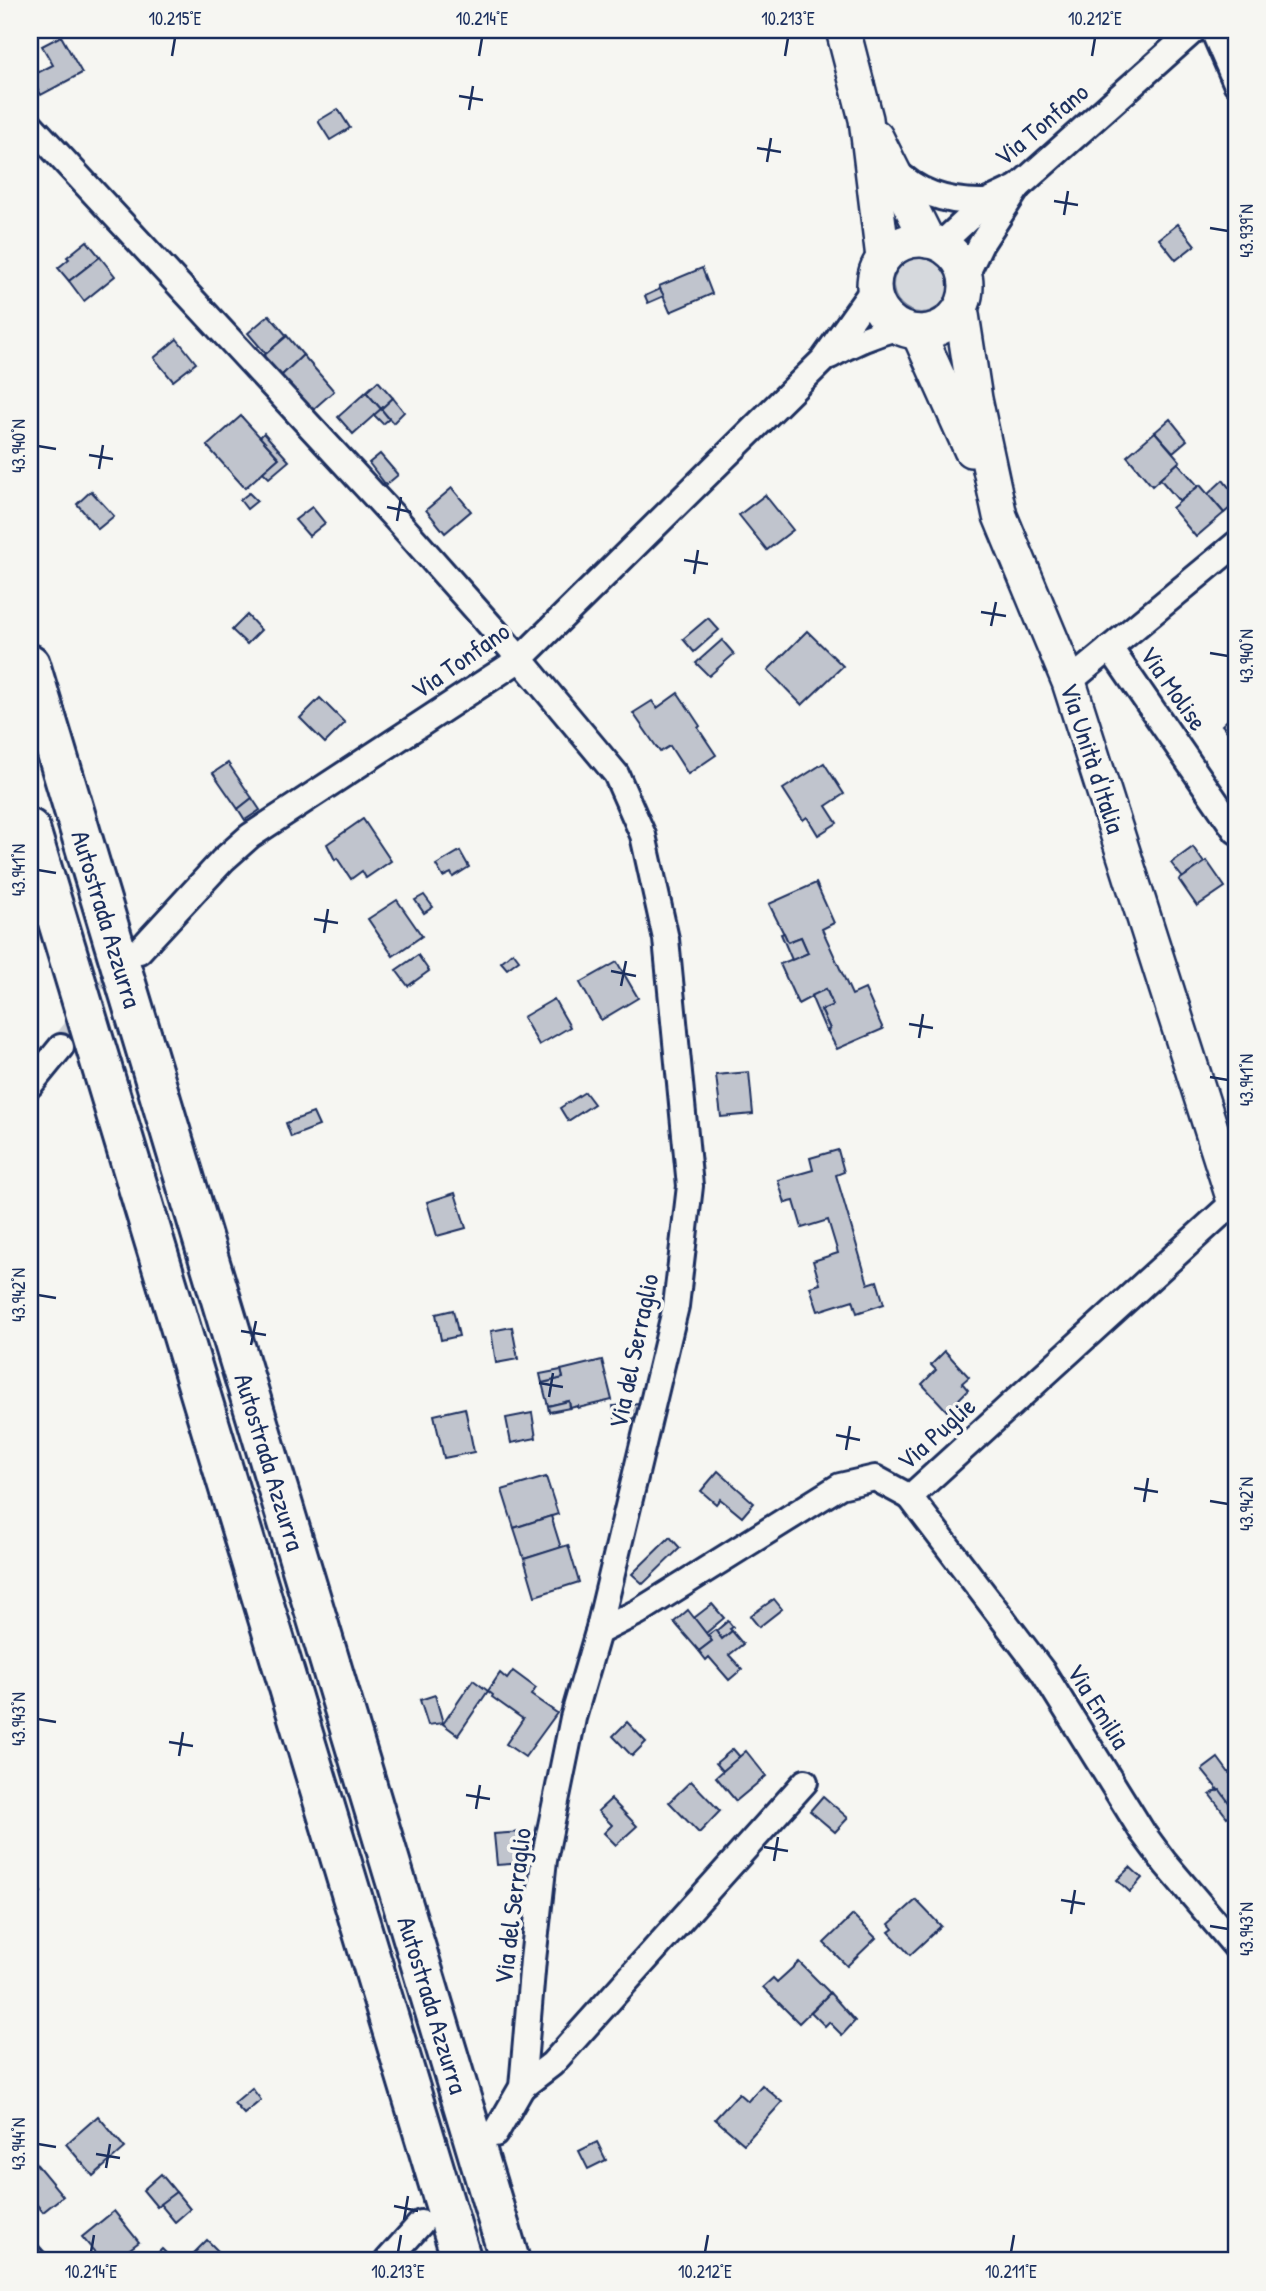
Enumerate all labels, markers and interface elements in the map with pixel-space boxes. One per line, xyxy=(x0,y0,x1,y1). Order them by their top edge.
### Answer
text: 10.215°E xyxy=(148,6,202,31)
text: 10.214°E xyxy=(456,6,508,31)
text: 10.213°E xyxy=(761,6,815,31)
text: 10.212°E xyxy=(1068,6,1122,31)
street label: Via Tonfano xyxy=(987,74,1095,174)
text: 43.939°N xyxy=(1234,204,1259,258)
text: 43.940°N xyxy=(6,419,31,473)
street label: Via Tonfano xyxy=(404,613,516,707)
text: 43.940°N xyxy=(1234,629,1259,683)
street label: Via Molise xyxy=(1132,639,1216,737)
street label: Via Unità d'Italia xyxy=(1052,678,1134,838)
street label: Autostrada Azzurra xyxy=(63,826,151,1012)
text: 43.941°N xyxy=(6,844,31,896)
text: 43.941°N xyxy=(1234,1054,1259,1106)
text: 43.942°N xyxy=(6,1268,31,1322)
street label: Via del Serraglio xyxy=(600,1270,666,1432)
street label: Autostrada Azzurra xyxy=(226,1369,314,1555)
street label: Via Puglie xyxy=(889,1388,983,1478)
text: 43.942°N xyxy=(1234,1477,1259,1531)
street label: Via Emilia xyxy=(1059,1657,1139,1755)
text: 43.943°N xyxy=(6,1692,31,1746)
street label: Via del Serraglio xyxy=(485,1826,539,1986)
text: 43.943°N xyxy=(1234,1902,1259,1956)
street label: Autostrada Azzurra xyxy=(389,1912,477,2098)
text: 43.944°N xyxy=(6,2118,31,2170)
text: 10.214°E xyxy=(65,2259,117,2284)
text: 10.213°E xyxy=(371,2259,425,2284)
text: 10.212°E xyxy=(678,2259,732,2284)
text: 10.211°E xyxy=(985,2259,1037,2284)

